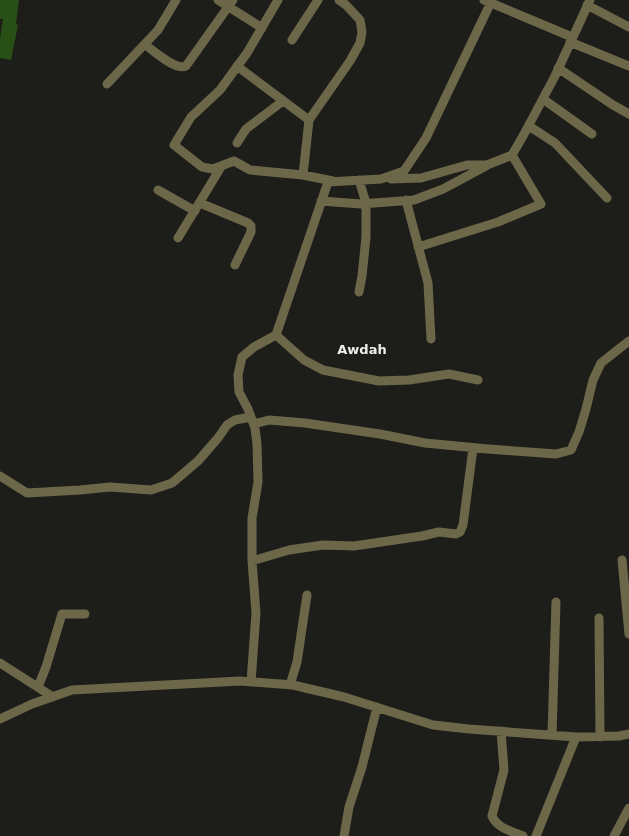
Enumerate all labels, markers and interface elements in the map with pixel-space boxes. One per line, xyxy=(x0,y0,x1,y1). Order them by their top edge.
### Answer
district label: Awdah xyxy=(337,342,387,357)

